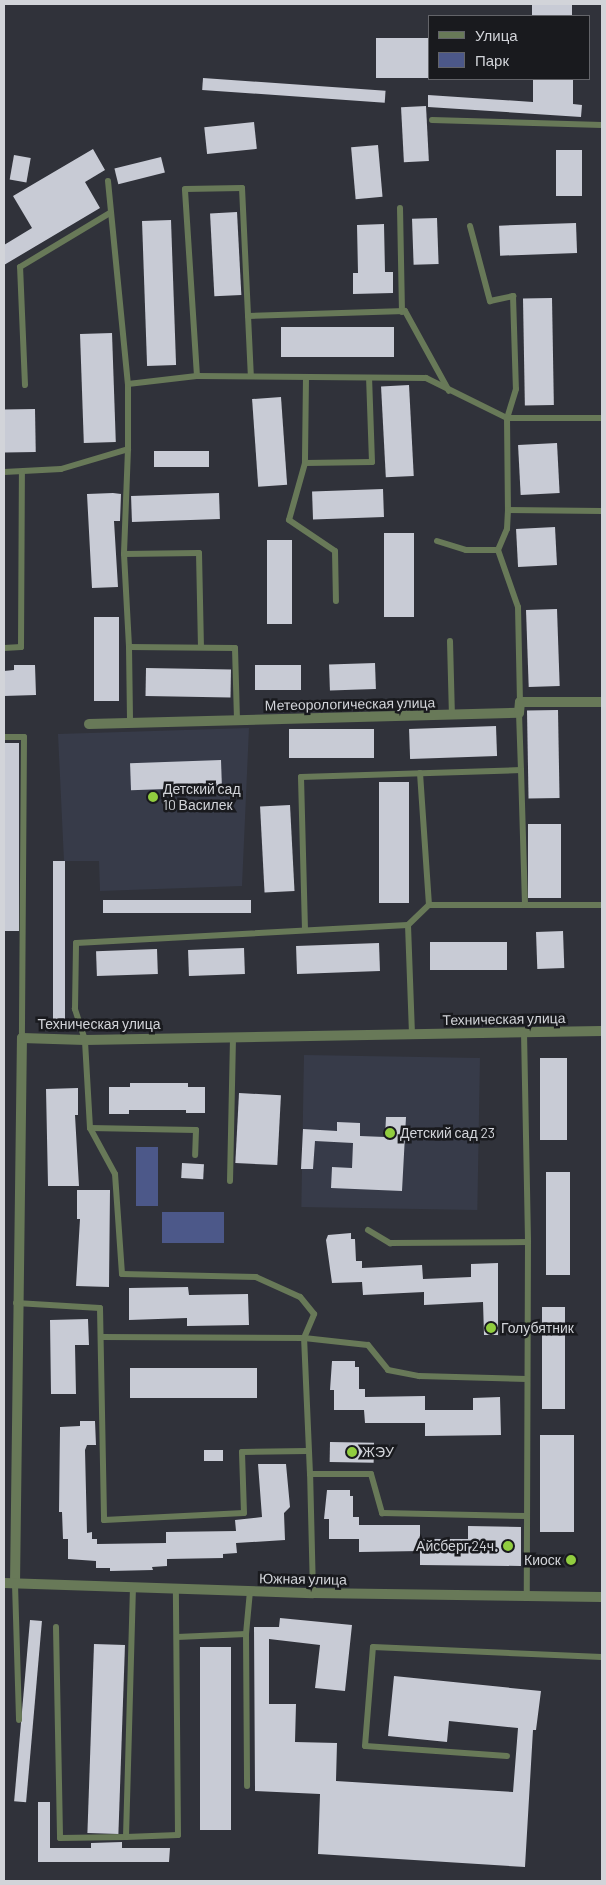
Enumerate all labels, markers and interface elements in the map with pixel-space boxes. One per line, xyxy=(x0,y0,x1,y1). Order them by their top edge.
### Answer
legend xyxy=(428,15,591,80)
text: Улица xyxy=(475,26,518,44)
text: Парк xyxy=(475,51,509,69)
street label: Метеорологическая улица xyxy=(265,694,435,714)
place label: Детский сад 10 Василек xyxy=(163,781,241,814)
marker: Детский сад 10 Василек xyxy=(147,791,159,803)
street label: Техническая улица xyxy=(442,1010,566,1028)
street label: Техническая улица xyxy=(38,1016,160,1032)
place label: Детский сад 23 xyxy=(400,1125,495,1141)
marker: Детский сад 23 xyxy=(384,1127,396,1139)
place label: Голубятник xyxy=(501,1320,574,1336)
marker: Голубятник xyxy=(485,1322,497,1334)
place label: ЖЭУ xyxy=(362,1444,394,1460)
marker: ЖЭУ xyxy=(346,1446,358,1458)
place label: Айсберг 24ч. xyxy=(416,1538,498,1554)
marker: Айсберг 24ч. xyxy=(502,1540,514,1552)
place label: Киоск xyxy=(524,1552,561,1568)
marker: Киоск xyxy=(565,1554,577,1566)
street label: Южная улица xyxy=(259,1570,347,1588)

